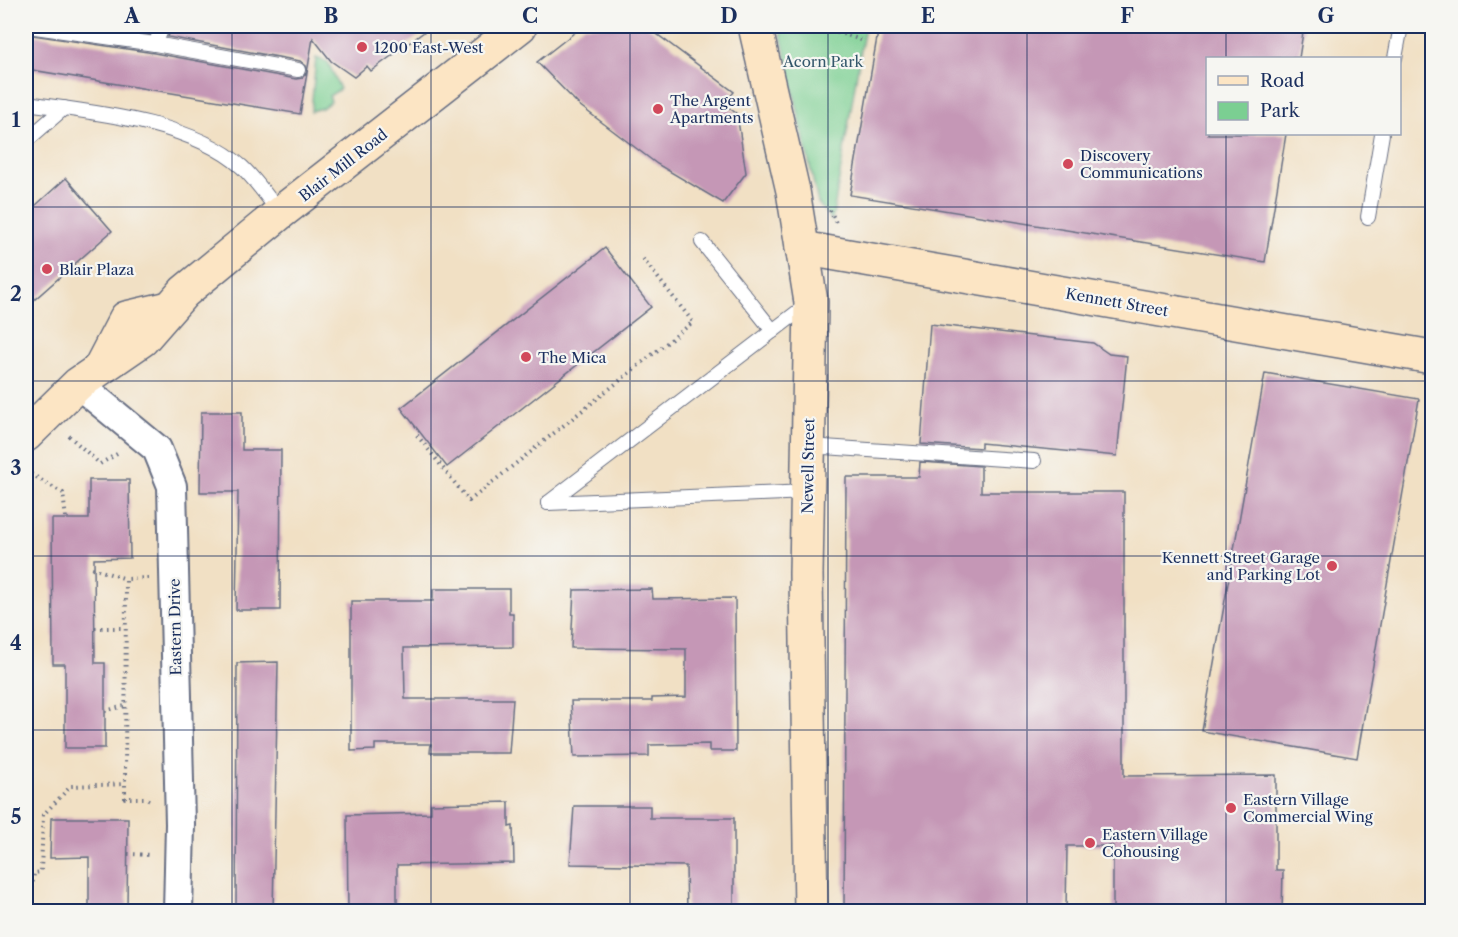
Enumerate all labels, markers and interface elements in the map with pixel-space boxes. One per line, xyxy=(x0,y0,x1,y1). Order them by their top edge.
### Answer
text: A xyxy=(123,4,140,28)
text: B xyxy=(324,4,339,28)
text: C xyxy=(522,4,538,28)
text: D xyxy=(720,4,738,28)
text: E xyxy=(921,4,935,28)
text: F xyxy=(1120,4,1134,28)
text: G xyxy=(1318,4,1335,28)
place label: 1200 East-West xyxy=(374,38,484,57)
marker: 1200 East-West xyxy=(355,40,369,54)
park label: Acorn Park xyxy=(782,52,864,71)
legend xyxy=(1206,57,1401,135)
text: Road xyxy=(1260,70,1305,92)
place label: The Argent Apartments xyxy=(669,91,753,127)
text: Park xyxy=(1260,100,1301,122)
marker: The Argent Apartments xyxy=(651,102,665,116)
text: 1 xyxy=(12,108,21,132)
street label: Blair Mill Road xyxy=(295,125,391,205)
place label: Discovery Communications xyxy=(1080,146,1203,182)
marker: Discovery Communications xyxy=(1061,157,1075,171)
place label: Blair Plaza xyxy=(59,260,134,279)
marker: Blair Plaza xyxy=(40,262,54,276)
text: 2 xyxy=(10,282,22,306)
street label: Kennett Street xyxy=(1064,284,1171,321)
place label: The Mica xyxy=(538,348,607,367)
marker: The Mica xyxy=(519,350,533,364)
street label: Newell Street xyxy=(798,417,818,514)
text: 3 xyxy=(10,456,22,480)
place label: Kennett Street Garage and Parking Lot xyxy=(1162,548,1321,584)
marker: Kennett Street Garage and Parking Lot xyxy=(1325,559,1339,573)
street label: Eastern Drive xyxy=(165,578,185,676)
text: 4 xyxy=(10,631,22,655)
place label: Eastern Village Commercial Wing xyxy=(1243,790,1373,826)
marker: Eastern Village Commercial Wing xyxy=(1224,801,1238,815)
text: 5 xyxy=(10,805,22,829)
place label: Eastern Village Cohousing xyxy=(1102,825,1208,861)
marker: Eastern Village Cohousing xyxy=(1083,836,1097,850)

